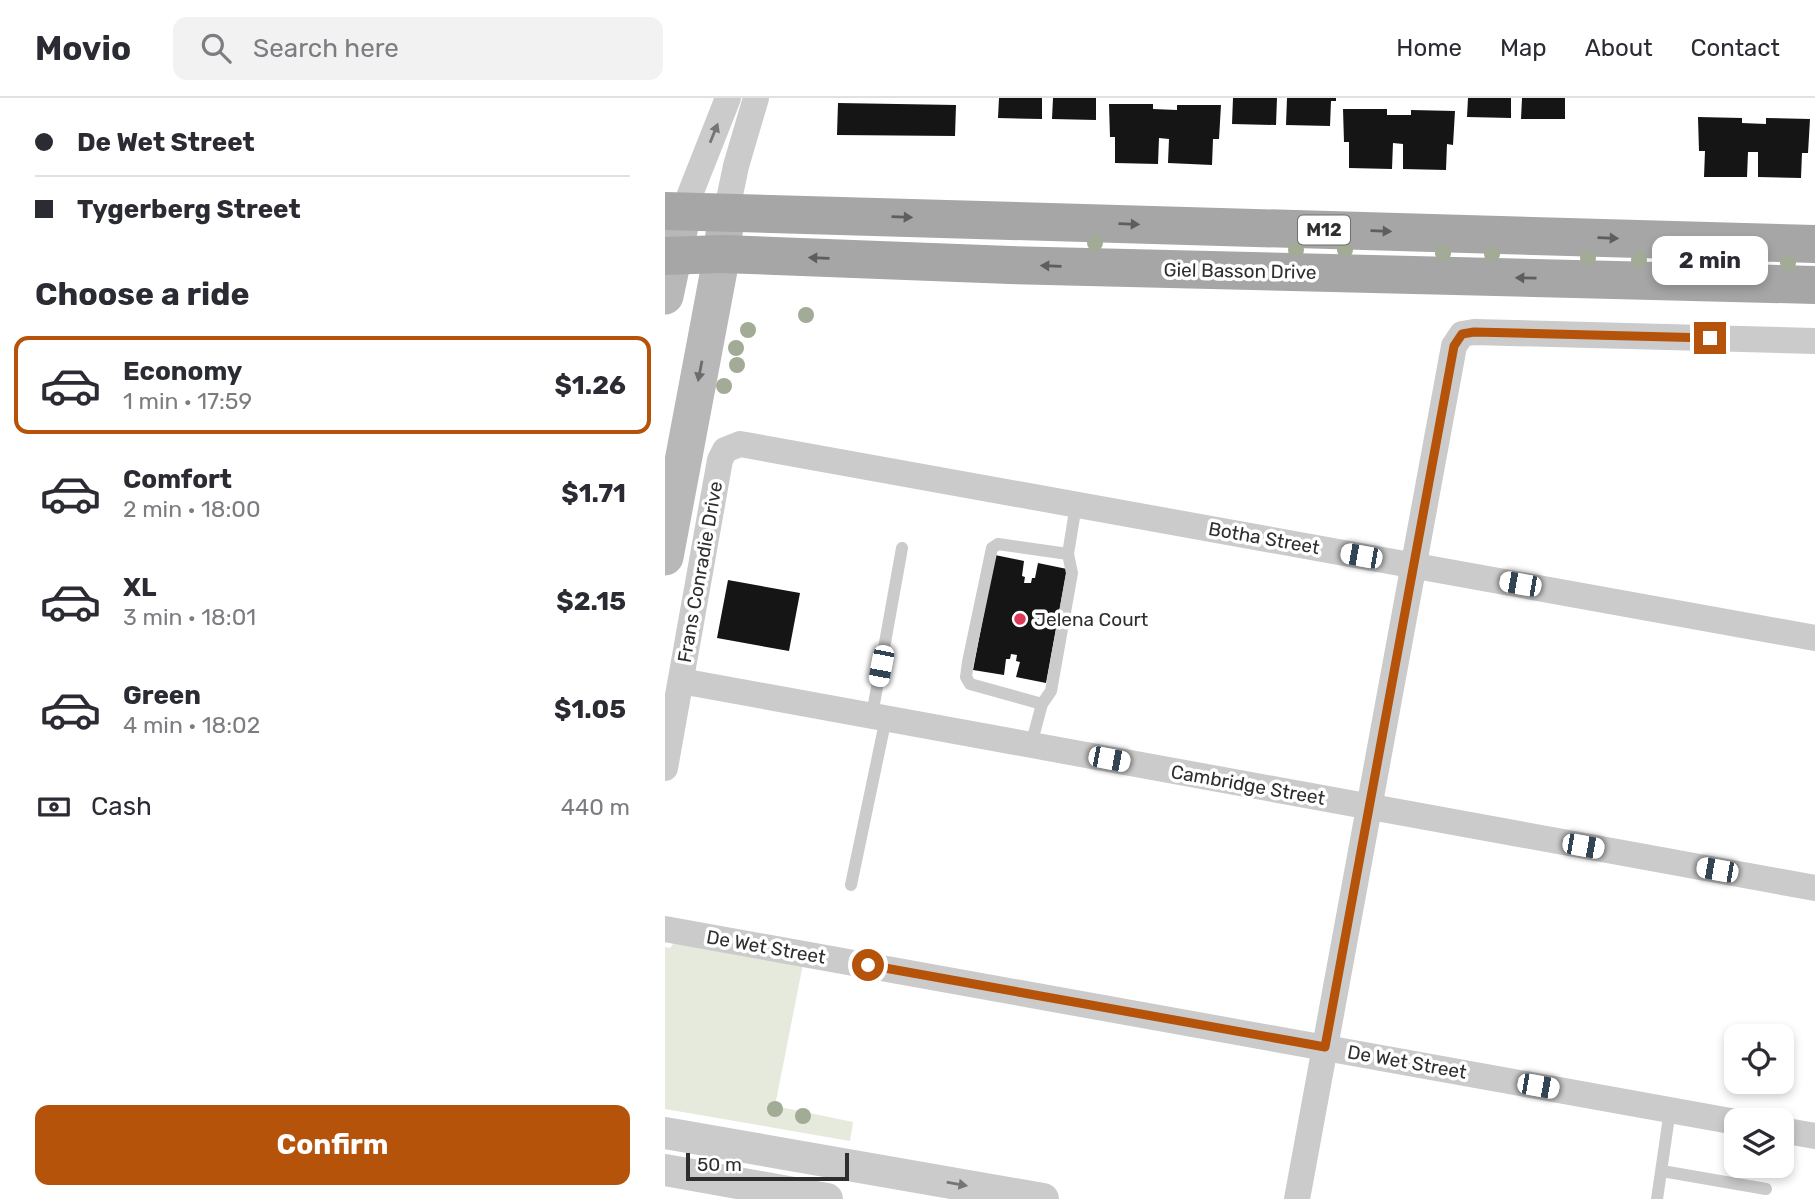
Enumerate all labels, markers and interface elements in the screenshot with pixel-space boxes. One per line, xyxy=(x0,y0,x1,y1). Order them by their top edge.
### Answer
search box xyxy=(173,17,663,80)
text: Movio xyxy=(35,29,131,68)
icon: search xyxy=(197,29,235,67)
text: Search here xyxy=(253,33,399,64)
text: Home xyxy=(1396,34,1462,62)
text: Map xyxy=(1500,34,1547,62)
text: About xyxy=(1585,34,1653,62)
text: Contact xyxy=(1691,34,1780,62)
one-way arrow xyxy=(708,122,719,143)
text: De Wet Street xyxy=(77,127,255,158)
text: Tygerberg Street xyxy=(77,194,301,225)
one-way arrow xyxy=(891,212,913,223)
road number: M12 xyxy=(1298,216,1350,244)
one-way arrow xyxy=(1118,218,1140,230)
one-way arrow xyxy=(1370,226,1392,237)
one-way arrow xyxy=(1597,232,1619,243)
callout: 2 min xyxy=(1652,236,1768,286)
text: 2 min xyxy=(1679,246,1741,274)
one-way arrow xyxy=(808,252,830,263)
street label: Giel Basson Drive xyxy=(1163,258,1317,284)
one-way arrow xyxy=(1039,260,1061,271)
one-way arrow xyxy=(1515,272,1537,284)
text: Choose a ride xyxy=(35,275,249,313)
route end xyxy=(1694,322,1726,354)
icon: car xyxy=(39,354,102,417)
text: Economy xyxy=(123,356,242,387)
one-way arrow xyxy=(694,360,705,382)
text: $1.26 xyxy=(554,370,626,401)
text: 1 min · 17:59 xyxy=(123,387,252,415)
icon: car xyxy=(39,462,102,525)
text: Comfort xyxy=(123,464,232,495)
text: $1.71 xyxy=(561,478,626,509)
street label: Frans Conradie Drive xyxy=(673,480,727,664)
text: 2 min · 18:00 xyxy=(123,495,261,523)
street label: Botha Street xyxy=(1207,517,1322,559)
car xyxy=(1339,542,1384,570)
icon: car xyxy=(39,570,102,633)
car xyxy=(1498,570,1543,598)
text: XL xyxy=(123,572,156,603)
text: $2.15 xyxy=(556,586,626,617)
text: 3 min · 18:01 xyxy=(123,603,256,631)
place label: Jelena Court xyxy=(1034,608,1149,631)
marker: Jelena Court xyxy=(1012,611,1028,627)
car xyxy=(867,643,896,689)
icon: car xyxy=(39,678,102,741)
text: Green xyxy=(123,680,201,711)
text: $1.05 xyxy=(554,694,626,725)
text: 4 min · 18:02 xyxy=(123,711,260,739)
car xyxy=(1087,745,1132,773)
street label: Cambridge Street xyxy=(1169,760,1327,810)
icon: cash xyxy=(35,788,73,826)
text: Cash xyxy=(91,791,152,822)
text: 440 m xyxy=(561,793,630,821)
car xyxy=(1561,832,1606,860)
car xyxy=(1695,856,1740,884)
street label: De Wet Street xyxy=(705,925,828,969)
route start xyxy=(852,949,884,981)
map controls xyxy=(1724,1024,1794,1178)
button: locate xyxy=(1724,1024,1794,1094)
street label: De Wet Street xyxy=(1346,1040,1469,1084)
car xyxy=(1516,1072,1561,1100)
button: Confirm xyxy=(35,1105,630,1185)
button: layers xyxy=(1724,1108,1794,1178)
scale bar xyxy=(686,1150,849,1182)
text: 50 m xyxy=(697,1153,742,1176)
one-way arrow xyxy=(946,1179,968,1190)

